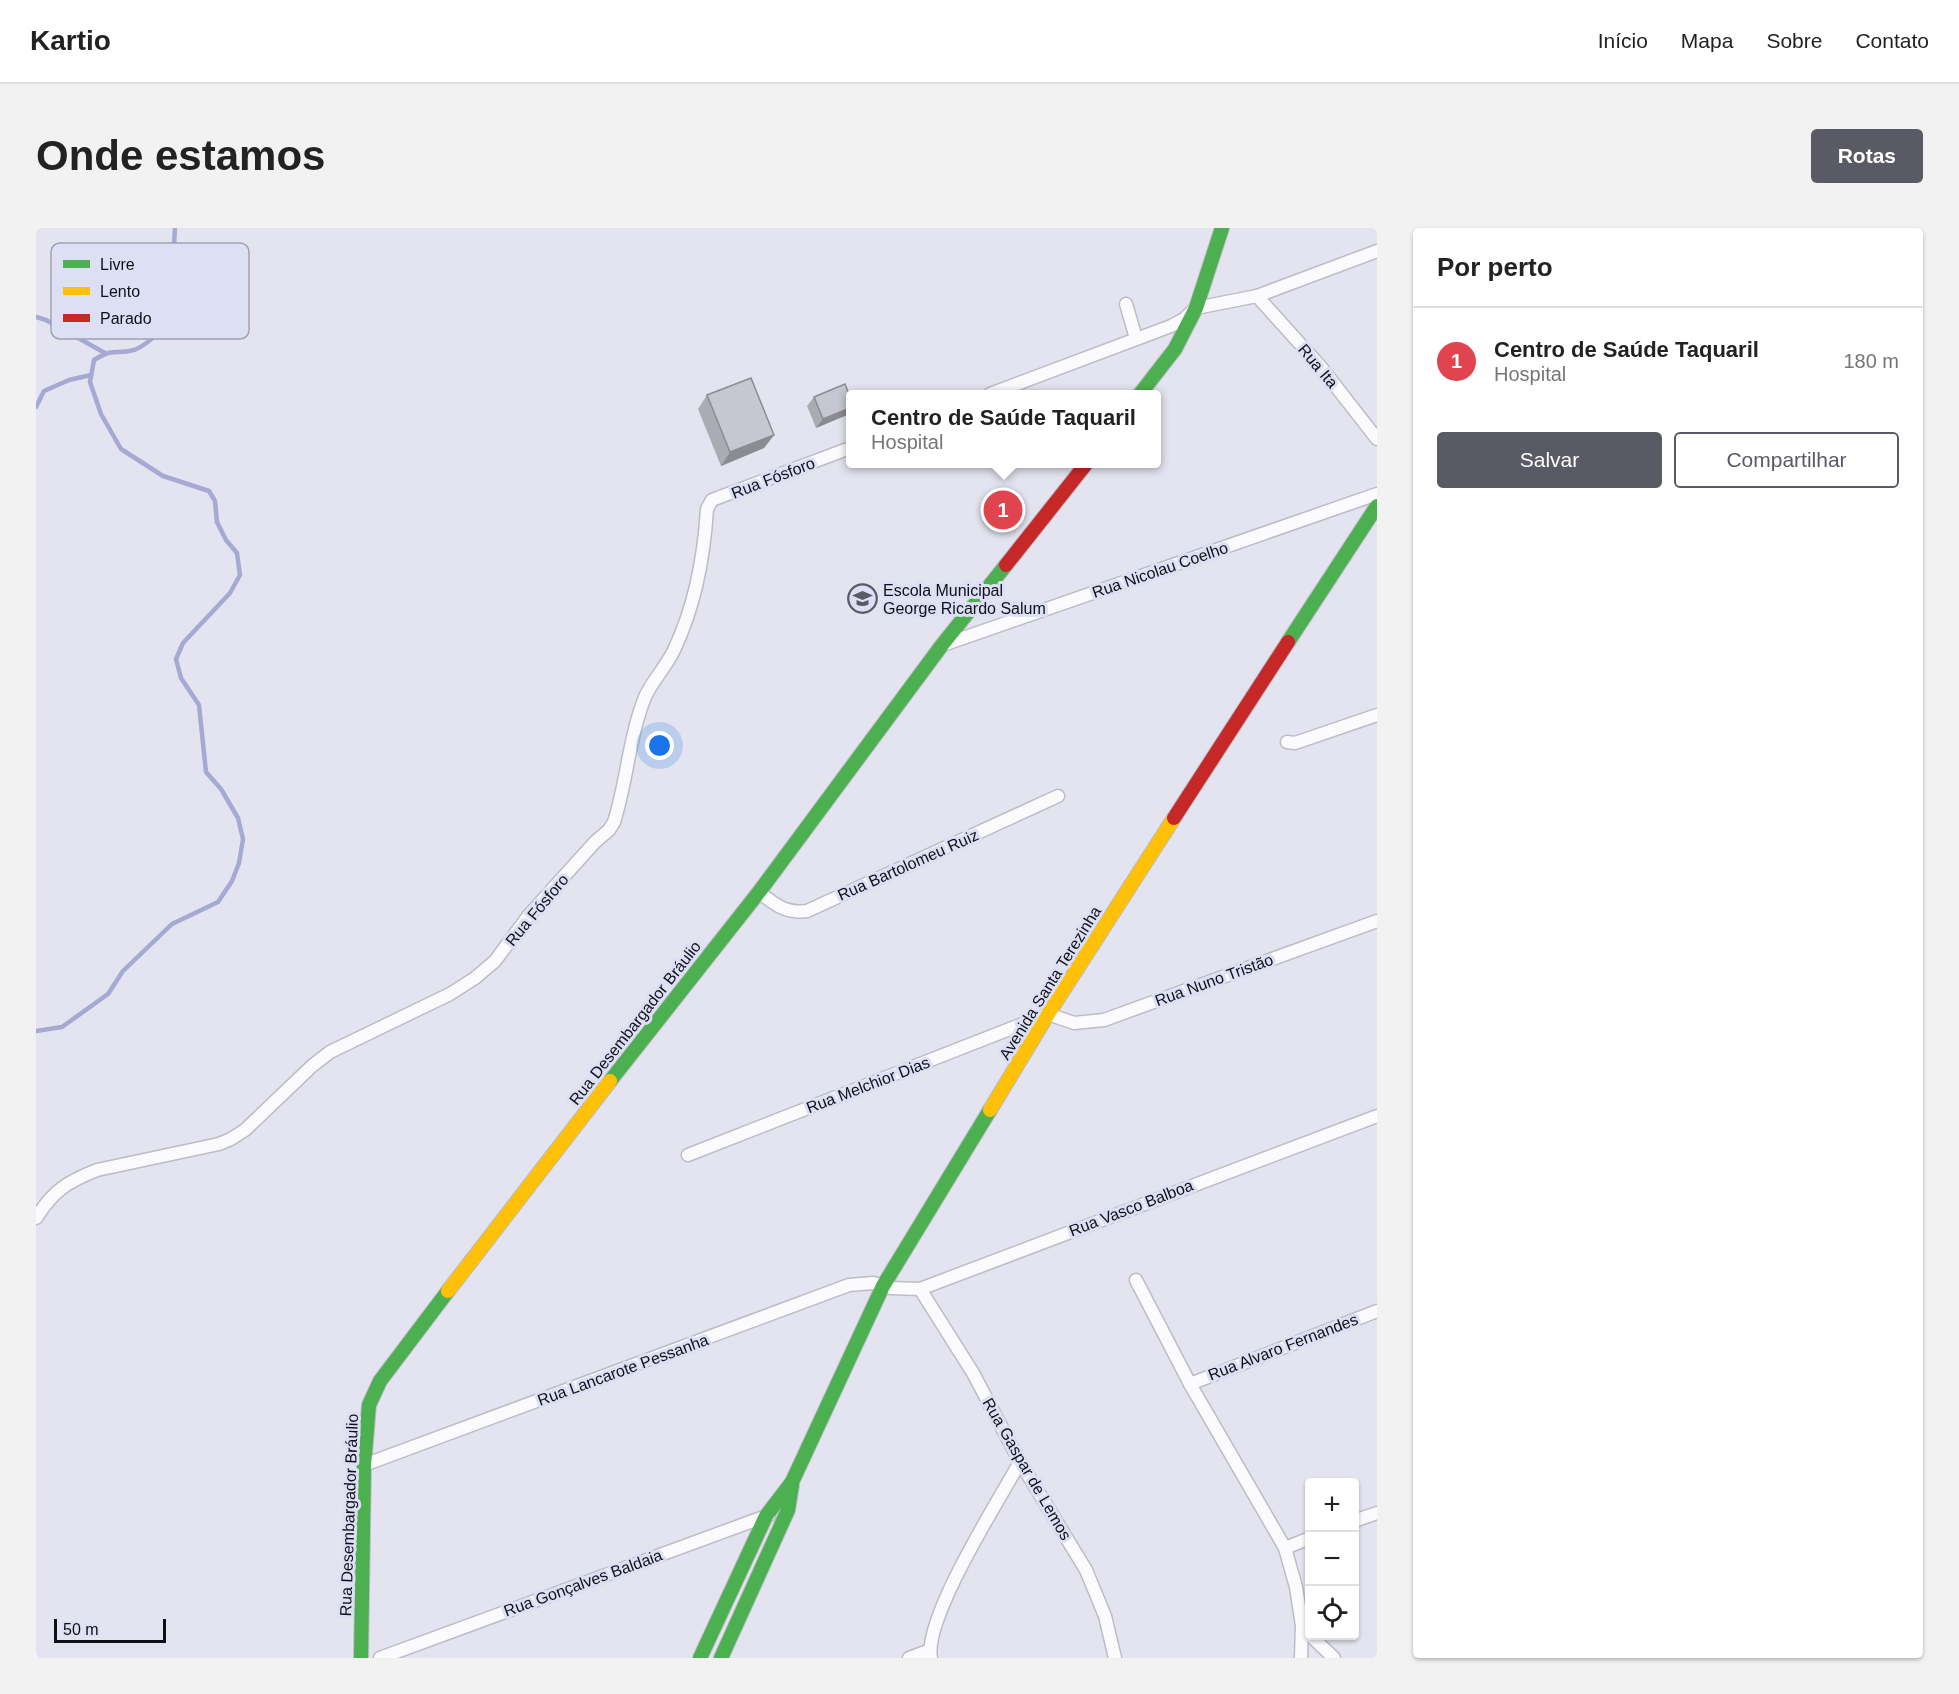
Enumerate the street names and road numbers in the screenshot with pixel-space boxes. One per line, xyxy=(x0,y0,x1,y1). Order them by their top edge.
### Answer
street label: Rua Ita xyxy=(1295,341,1341,391)
street label: Rua Fósforo xyxy=(729,454,817,502)
street label: Rua Nicolau Coelho xyxy=(1090,539,1230,601)
street label: Rua Bartolomeu Ruiz xyxy=(835,826,981,904)
street label: Rua Fósforo xyxy=(502,871,572,949)
street label: Avenida Santa Terezinha xyxy=(996,903,1104,1063)
street label: Rua Desembargador Bráulio xyxy=(566,938,704,1108)
street label: Rua Nuno Tristão xyxy=(1153,951,1275,1009)
street label: Rua Melchior Dias xyxy=(804,1054,932,1116)
street label: Rua Vasco Balboa xyxy=(1067,1176,1195,1239)
street label: Rua Alvaro Fernandes xyxy=(1206,1311,1360,1383)
street label: Rua Lancarote Pessanha xyxy=(535,1331,711,1409)
street label: Rua Gaspar de Lemos xyxy=(979,1395,1075,1543)
street label: Rua Desembargador Bráulio xyxy=(337,1413,361,1617)
street label: Rua Gonçalves Baldaia xyxy=(502,1546,665,1620)

